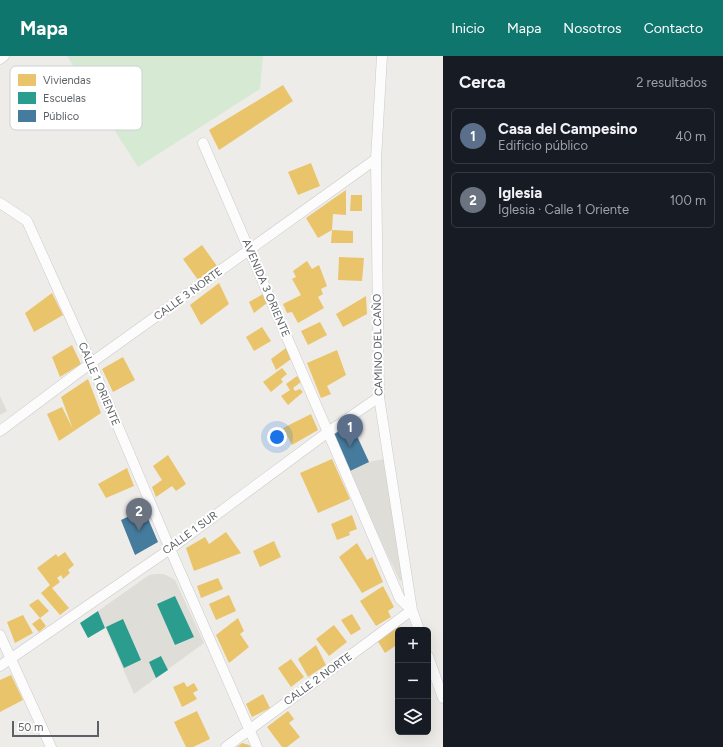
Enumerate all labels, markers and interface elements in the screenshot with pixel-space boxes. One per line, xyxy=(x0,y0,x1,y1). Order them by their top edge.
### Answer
text: Mapa xyxy=(20,17,68,40)
text: Inicio xyxy=(451,20,485,37)
text: Mapa xyxy=(507,20,541,37)
text: Nosotros xyxy=(563,20,622,37)
text: Contacto xyxy=(644,20,703,37)
legend xyxy=(10,66,142,130)
text: Cerca xyxy=(459,72,506,92)
text: Viviendas xyxy=(43,74,91,87)
text: 2 resultados xyxy=(636,75,707,90)
text: Escuelas xyxy=(43,92,86,105)
text: Público xyxy=(43,110,79,123)
text: Casa del Campesino xyxy=(498,120,637,138)
text: 1 xyxy=(470,129,476,144)
text: 40 m xyxy=(675,129,706,144)
text: Edificio público xyxy=(498,138,588,153)
text: Iglesia xyxy=(498,184,542,202)
text: 2 xyxy=(469,193,477,208)
text: 100 m xyxy=(670,193,706,208)
text: Iglesia · Calle 1 Oriente xyxy=(498,202,629,217)
street label: AVENIDA 3 ORIENTE xyxy=(239,237,293,339)
street label: CALLE 3 NORTE xyxy=(151,265,225,323)
street label: CAMINO DEL CAÑO xyxy=(370,293,385,396)
street label: CALLE 1 ORIENTE xyxy=(76,340,122,428)
pin: 1 xyxy=(337,414,363,447)
your location xyxy=(267,427,287,447)
pin: 2 xyxy=(126,498,152,531)
street label: CALLE 1 SUR xyxy=(160,509,220,557)
map controls xyxy=(395,627,431,735)
button: + xyxy=(395,627,431,663)
street label: CALLE 2 NORTE xyxy=(281,650,355,708)
button: − xyxy=(395,663,431,699)
button: layers xyxy=(395,699,431,735)
scale bar xyxy=(12,719,99,738)
text: 50 m xyxy=(18,721,43,734)

